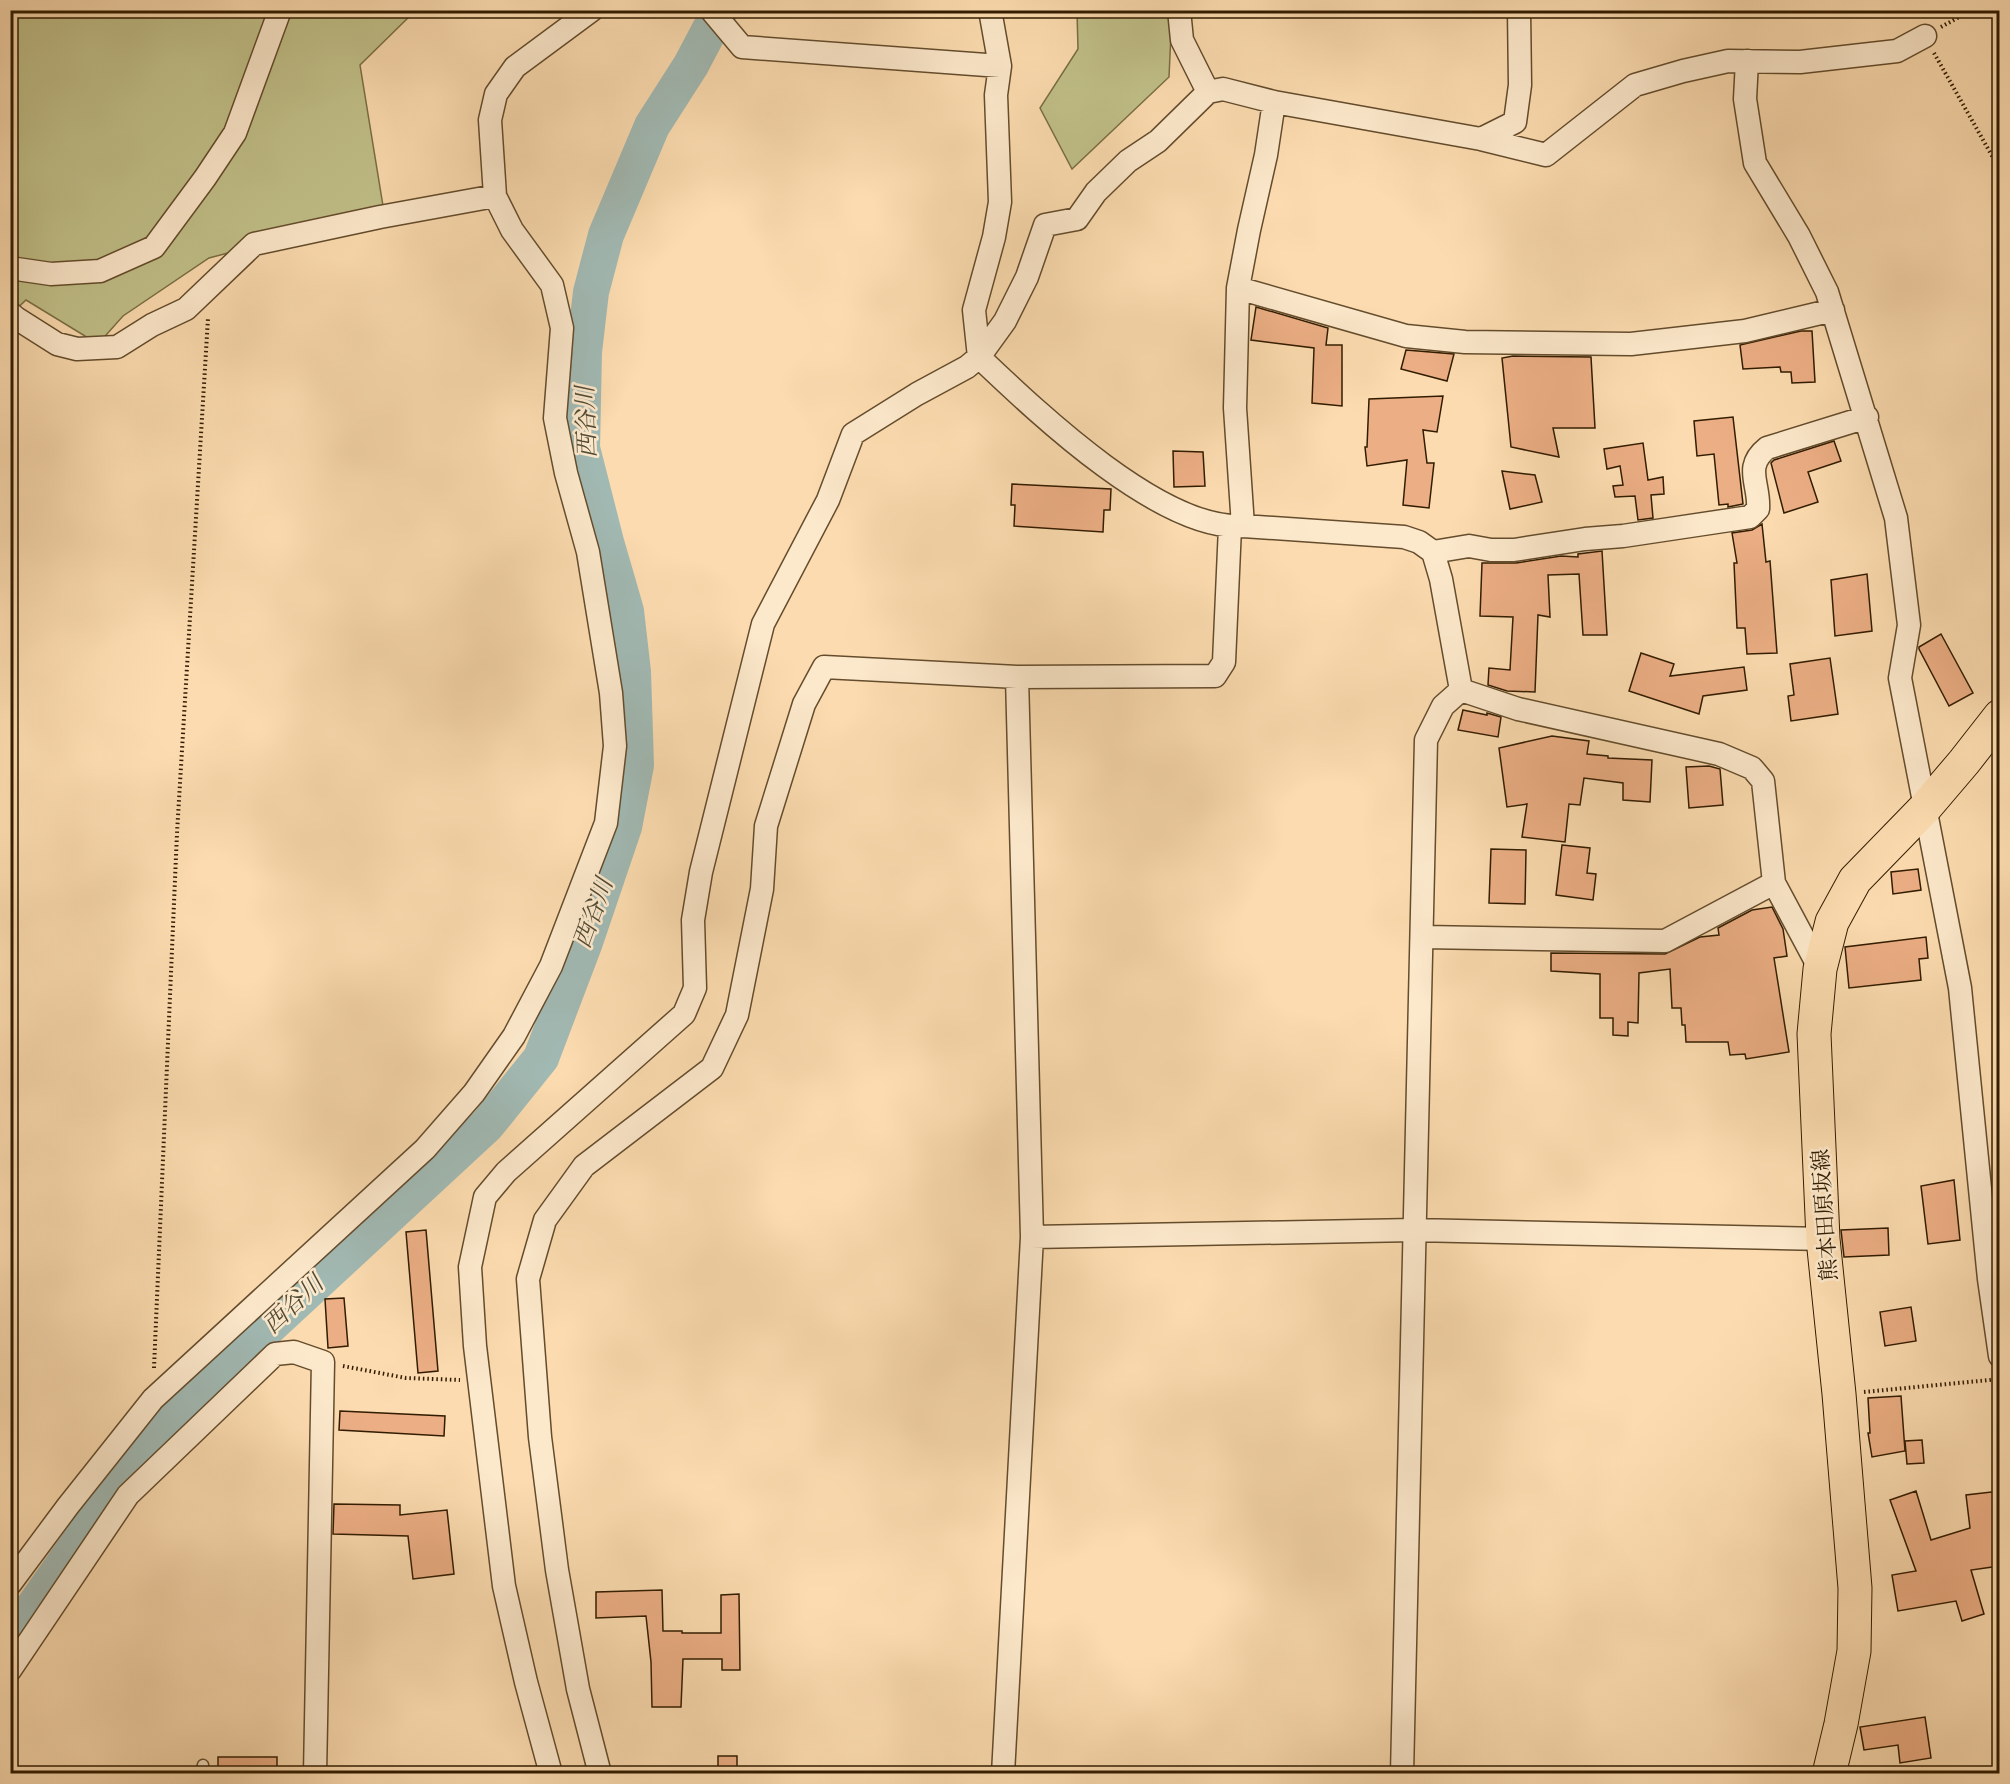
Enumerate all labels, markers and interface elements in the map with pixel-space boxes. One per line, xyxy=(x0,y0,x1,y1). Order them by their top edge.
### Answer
water label: 西谷川 xyxy=(570,382,606,459)
water label: 西谷川 xyxy=(567,871,624,953)
street label: 熊本田原坂線 xyxy=(1806,1148,1848,1282)
water label: 西谷川 xyxy=(256,1266,334,1342)

